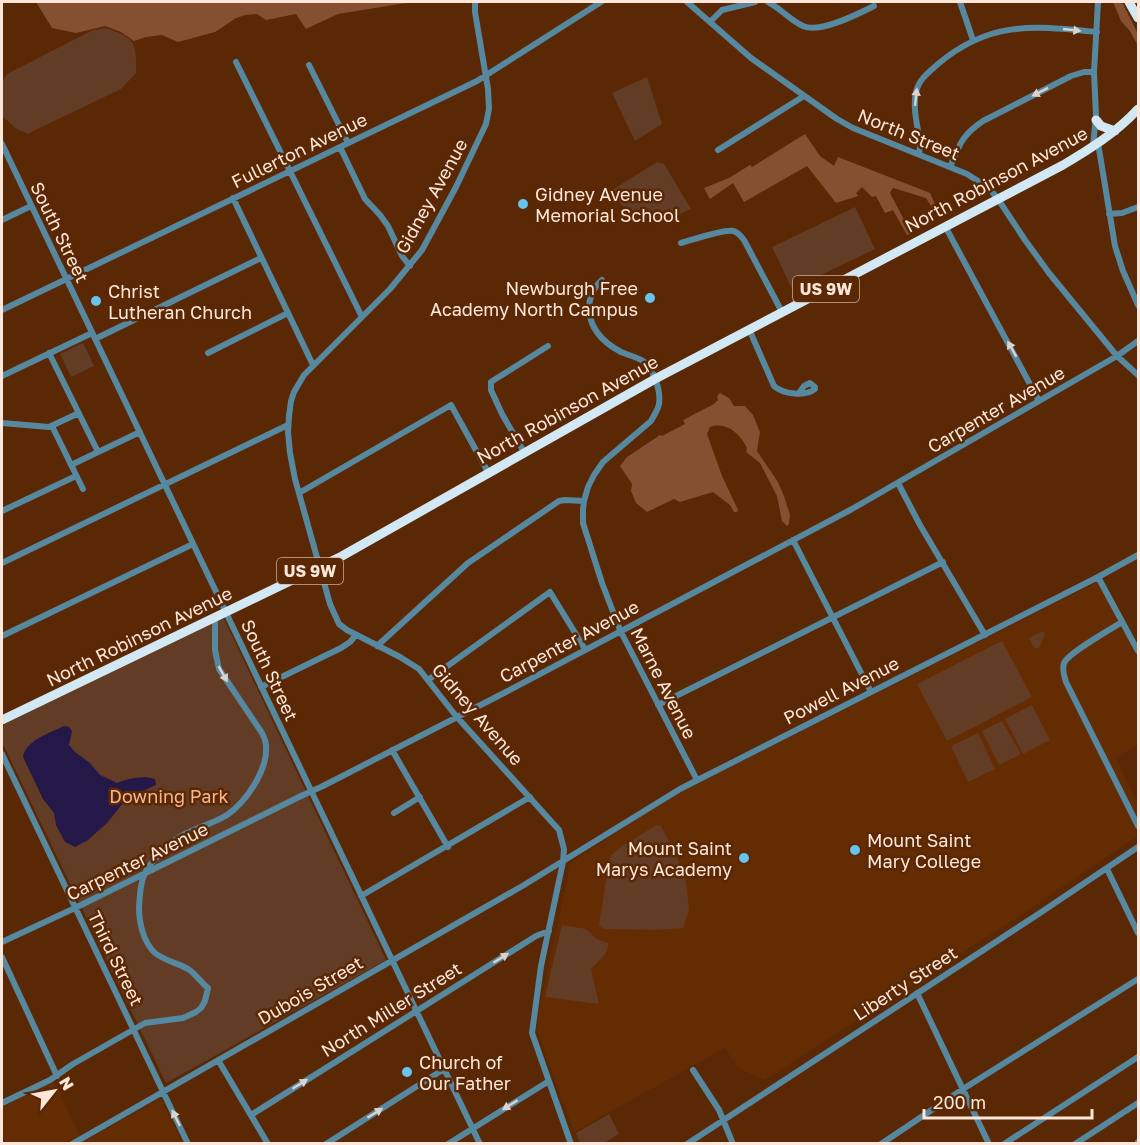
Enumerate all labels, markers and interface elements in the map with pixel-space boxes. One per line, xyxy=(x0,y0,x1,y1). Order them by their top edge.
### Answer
one-way arrow xyxy=(1063,25,1082,35)
one-way arrow xyxy=(912,87,921,106)
one-way arrow xyxy=(1031,87,1048,97)
street label: North Street xyxy=(855,104,963,164)
street label: Fullerton Avenue xyxy=(228,108,370,192)
street label: North Robinson Avenue xyxy=(901,121,1091,237)
street label: Gidney Avenue xyxy=(390,135,472,257)
street label: South Street xyxy=(26,178,94,286)
place label: Gidney Avenue Memorial School xyxy=(535,183,680,226)
marker: Gidney Avenue Memorial School xyxy=(516,197,530,211)
road number: US 9W xyxy=(793,276,859,302)
place label: Newburgh Free Academy North Campus xyxy=(430,277,638,320)
place label: Christ Lutheran Church xyxy=(108,280,252,323)
marker: Newburgh Free Academy North Campus xyxy=(643,291,657,305)
marker: Christ Lutheran Church xyxy=(89,294,103,308)
one-way arrow xyxy=(1007,340,1017,357)
street label: North Robinson Avenue xyxy=(472,350,662,468)
street label: Carpenter Avenue xyxy=(924,361,1068,457)
road number: US 9W xyxy=(277,558,343,584)
street label: North Robinson Avenue xyxy=(43,581,235,691)
street label: Carpenter Avenue xyxy=(496,595,642,687)
street label: South Street xyxy=(237,616,303,724)
street label: Marne Avenue xyxy=(626,624,702,742)
street label: Powell Avenue xyxy=(780,651,902,729)
street label: Gidney Avenue xyxy=(428,659,528,769)
one-way arrow xyxy=(218,666,228,683)
park label: Downing Park xyxy=(109,785,229,807)
street label: Carpenter Avenue xyxy=(63,817,211,905)
place label: Mount Saint Mary College xyxy=(867,829,981,872)
place label: Mount Saint Marys Academy xyxy=(596,837,732,880)
marker: Mount Saint Mary College xyxy=(848,843,862,857)
marker: Mount Saint Marys Academy xyxy=(737,851,751,865)
street label: Third Street xyxy=(84,907,148,1009)
street label: Liberty Street xyxy=(849,941,961,1025)
street label: Dubois Street xyxy=(254,951,366,1029)
one-way arrow xyxy=(493,952,509,963)
street label: North Miller Street xyxy=(317,957,465,1061)
place label: Church of Our Father xyxy=(419,1051,511,1094)
north arrow xyxy=(24,1061,84,1121)
marker: Church of Our Father xyxy=(400,1065,414,1079)
text: N xyxy=(55,1073,79,1094)
one-way arrow xyxy=(292,1078,308,1089)
scale bar xyxy=(924,1082,1092,1120)
text: 200 m xyxy=(933,1091,986,1113)
one-way arrow xyxy=(502,1099,519,1110)
one-way arrow xyxy=(367,1107,384,1118)
one-way arrow xyxy=(171,1109,180,1126)

